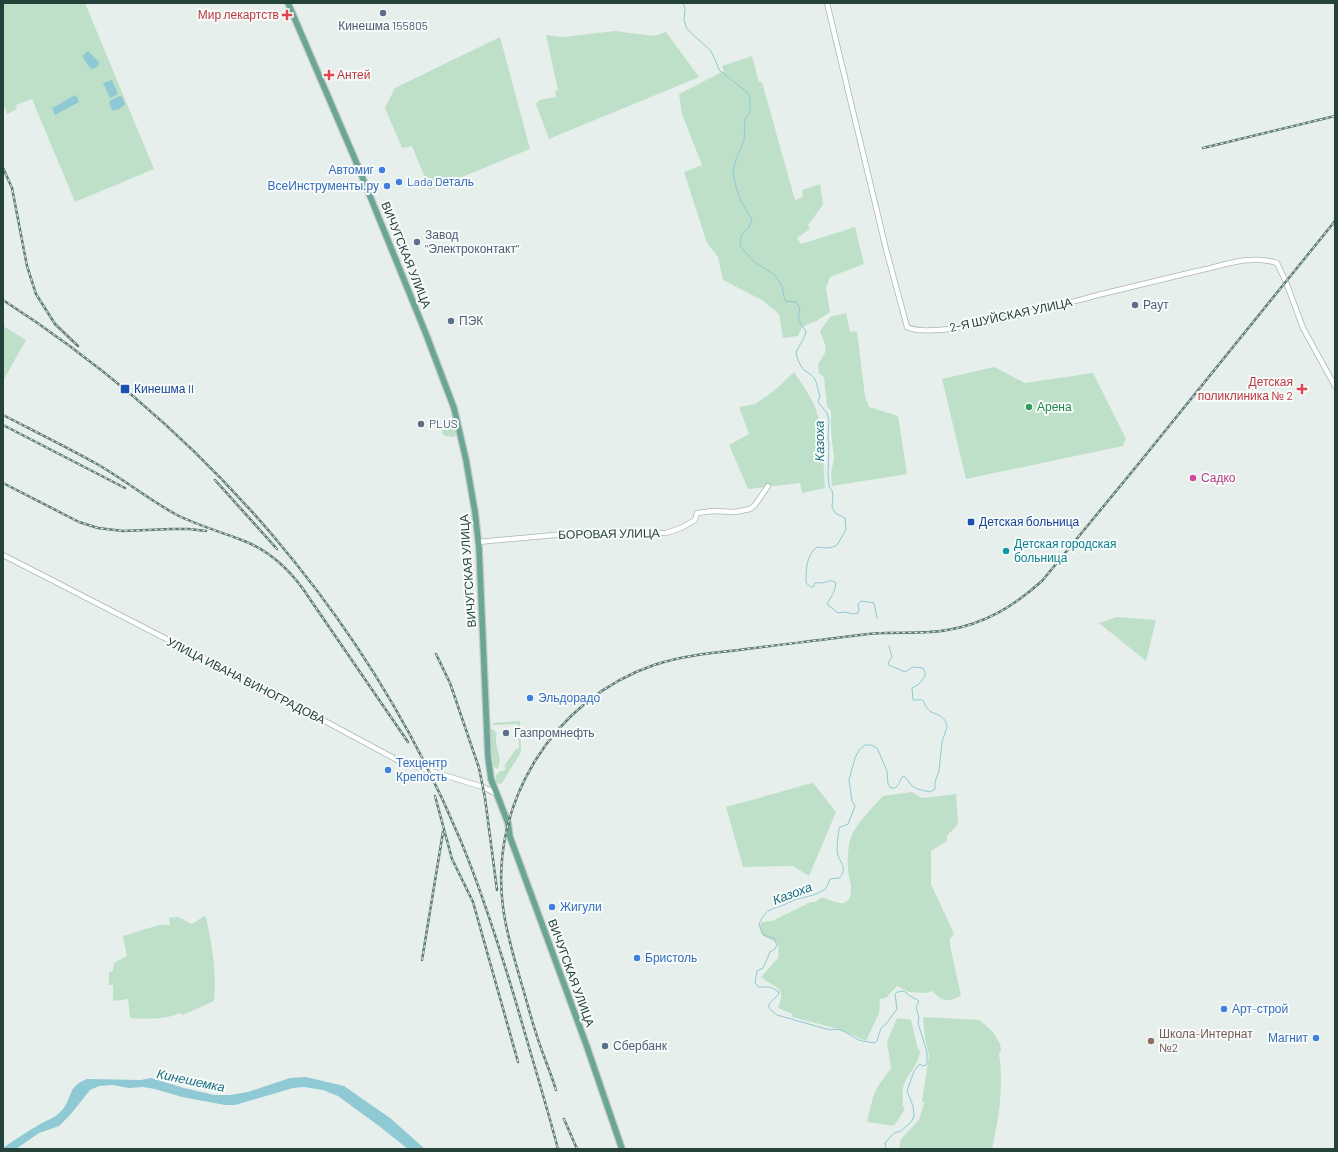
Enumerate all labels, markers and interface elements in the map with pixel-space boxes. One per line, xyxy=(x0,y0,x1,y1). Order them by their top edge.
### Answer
place label: Мир лекартств xyxy=(198,7,279,22)
marker: Кинешма 155805 xyxy=(378,8,388,18)
marker: Мир лекартств xyxy=(282,10,292,20)
place label: Кинешма 155805 xyxy=(338,18,428,32)
place label: Антей xyxy=(337,67,370,81)
marker: Антей xyxy=(324,70,334,80)
place label: Автомиг xyxy=(329,162,375,176)
marker: Автомиг xyxy=(377,165,387,175)
place label: Lada Dеталь xyxy=(407,174,474,188)
marker: Lada Dеталь xyxy=(394,177,404,187)
place label: ВсеИнструменты.ру xyxy=(268,178,379,193)
marker: ВсеИнструменты.ру xyxy=(382,181,392,191)
street label: ВИЧУГСКАЯ УЛИЦА xyxy=(378,199,435,310)
place label: Завод "Электроконтакт" xyxy=(425,227,519,256)
marker: Завод "Электроконтакт" xyxy=(412,237,422,247)
street label: 2-Я ШУЙСКАЯ УЛИЦА xyxy=(948,294,1073,335)
place label: Раут xyxy=(1143,297,1169,312)
marker: Раут xyxy=(1130,300,1140,310)
place label: ПЭК xyxy=(459,313,483,327)
marker: ПЭК xyxy=(446,316,456,326)
place label: Детская поликлиника № 2 xyxy=(1198,374,1293,402)
place label: Кинешма II xyxy=(134,381,194,395)
marker: Кинешма II xyxy=(119,383,131,395)
marker: Детская поликлиника № 2 xyxy=(1296,383,1308,395)
place label: Арена xyxy=(1037,399,1072,414)
marker: Арена xyxy=(1024,402,1034,412)
place label: PLUS xyxy=(429,416,458,430)
marker: PLUS xyxy=(416,419,426,429)
water label: Казоха xyxy=(811,420,827,462)
place label: Садко xyxy=(1201,470,1236,485)
marker: Садко xyxy=(1188,473,1198,483)
street label: ВИЧУГСКАЯ УЛИЦА xyxy=(456,514,479,628)
place label: Детская больница xyxy=(979,514,1080,529)
marker: Детская больница xyxy=(966,517,976,527)
street label: БОРОВАЯ УЛИЦА xyxy=(558,525,660,542)
place label: Детская городская больница xyxy=(1014,536,1116,565)
marker: Детская городская больница xyxy=(1001,546,1011,556)
street label: УЛИЦА ИВАНА ВИНОГРАДОВА xyxy=(164,634,328,727)
place label: Эльдорадо xyxy=(538,690,601,705)
marker: Эльдорадо xyxy=(525,693,535,703)
place label: Газпромнефть xyxy=(514,725,595,740)
marker: Газпромнефть xyxy=(501,728,511,738)
place label: Техцентр Крепость xyxy=(396,755,448,784)
marker: Техцентр Крепость xyxy=(383,765,393,775)
water label: Казоха xyxy=(770,878,814,908)
place label: Жигули xyxy=(560,899,602,914)
marker: Жигули xyxy=(547,902,557,912)
street label: ВИЧУГСКАЯ УЛИЦА xyxy=(545,917,598,1029)
place label: Бристоль xyxy=(645,950,697,965)
marker: Бристоль xyxy=(632,953,642,963)
place label: Арт-строй xyxy=(1232,1001,1288,1016)
marker: Арт-строй xyxy=(1219,1004,1229,1014)
place label: Школа-Интернат №2 xyxy=(1159,1026,1253,1054)
place label: Магнит xyxy=(1268,1030,1308,1044)
marker: Магнит xyxy=(1311,1033,1321,1043)
marker: Школа-Интернат №2 xyxy=(1146,1036,1156,1046)
place label: Сбербанк xyxy=(613,1038,668,1053)
marker: Сбербанк xyxy=(600,1041,610,1051)
water label: Кинешемка xyxy=(155,1065,227,1095)

